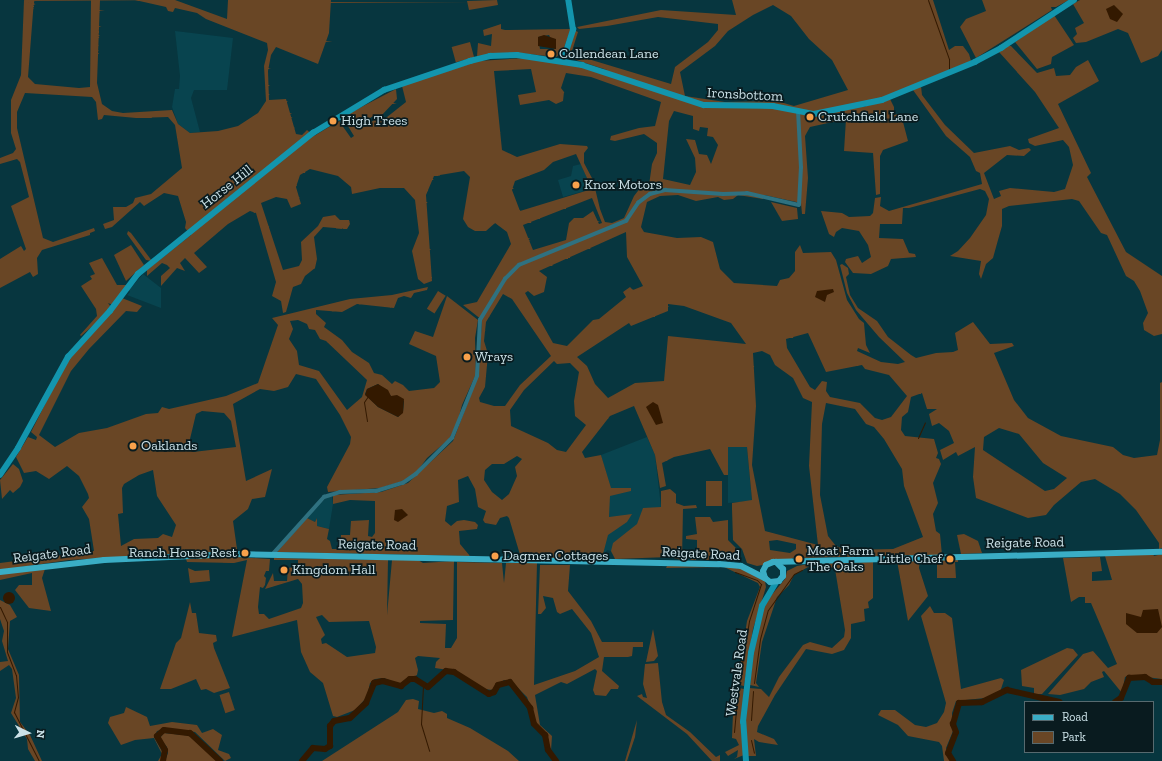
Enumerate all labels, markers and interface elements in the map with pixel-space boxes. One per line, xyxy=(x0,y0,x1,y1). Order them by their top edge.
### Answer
place label: Collendean Lane xyxy=(559,46,658,62)
marker: Collendean Lane xyxy=(546,49,556,59)
street label: Ironsbottom xyxy=(707,85,783,105)
place label: Crutchfield Lane xyxy=(818,109,918,125)
marker: Crutchfield Lane xyxy=(805,112,815,122)
place label: High Trees xyxy=(341,113,408,129)
marker: High Trees xyxy=(328,116,338,126)
street label: Horse Hill xyxy=(198,162,256,212)
place label: Knox Motors xyxy=(584,177,662,193)
marker: Knox Motors xyxy=(571,180,581,190)
place label: Wrays xyxy=(475,349,513,365)
marker: Wrays xyxy=(462,352,472,362)
place label: Oaklands xyxy=(141,438,198,454)
marker: Oaklands xyxy=(128,441,138,451)
street label: Reigate Road xyxy=(986,534,1064,552)
street label: Reigate Road xyxy=(338,536,416,554)
street label: Reigate Road xyxy=(12,541,92,567)
place label: Moat Farm The Oaks xyxy=(807,543,874,576)
street label: Reigate Road xyxy=(661,544,741,564)
place label: Ranch House Rest xyxy=(129,545,237,561)
marker: Ranch House Rest xyxy=(240,548,250,558)
place label: Dagmer Cottages xyxy=(503,548,609,564)
marker: Dagmer Cottages xyxy=(490,551,500,561)
place label: Little Chef xyxy=(879,551,942,567)
marker: Moat Farm The Oaks xyxy=(794,554,804,564)
marker: Little Chef xyxy=(945,554,955,564)
place label: Kingdom Hall xyxy=(292,562,375,578)
marker: Kingdom Hall xyxy=(279,565,289,575)
street label: Westvale Road xyxy=(723,628,751,718)
legend xyxy=(1024,701,1154,753)
text: Road xyxy=(1062,710,1088,724)
north arrow xyxy=(8,713,48,753)
text: N xyxy=(34,729,47,739)
text: Park xyxy=(1062,730,1086,744)

